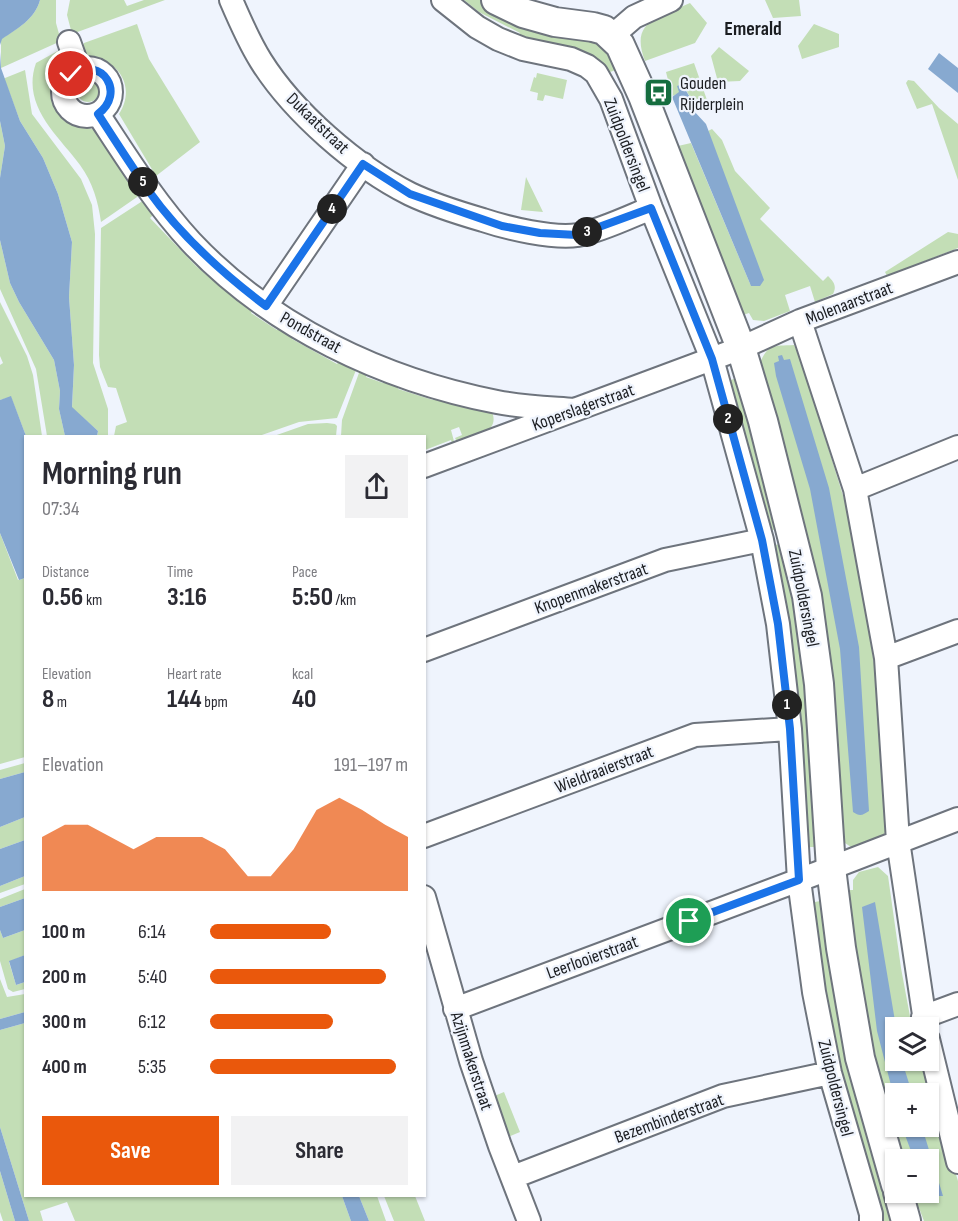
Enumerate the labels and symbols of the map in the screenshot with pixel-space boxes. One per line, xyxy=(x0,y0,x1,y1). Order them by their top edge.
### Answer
district label: Emerald xyxy=(724,17,782,41)
pin xyxy=(45,48,96,99)
place label: Gouden Rijderplein xyxy=(680,73,744,115)
bus stop icon: Gouden Rijderplein xyxy=(643,77,675,109)
street label: Dukaatstraat xyxy=(282,88,354,159)
street label: Zuidpoldersingel xyxy=(599,95,654,195)
pin: 5 xyxy=(128,167,158,197)
pin: 4 xyxy=(317,194,347,224)
pin: 3 xyxy=(572,217,602,247)
street label: Molenaarstraat xyxy=(803,277,896,330)
street label: Pondstraat xyxy=(277,307,345,358)
street label: Koperslagerstraat xyxy=(529,379,638,436)
pin: 2 xyxy=(713,404,743,434)
street label: Zuidpoldersingel xyxy=(784,548,823,649)
street label: Knopenmakerstraat xyxy=(532,558,651,619)
pin: 1 xyxy=(772,690,802,720)
street label: Wieldraaierstraat xyxy=(552,741,657,798)
pin xyxy=(663,895,714,946)
street label: Leerlooierstraat xyxy=(543,931,641,984)
street label: Azijnmakerstraat xyxy=(445,1008,497,1113)
street label: Zuidpoldersingel xyxy=(813,1038,858,1139)
street label: Bezembinderstraat xyxy=(612,1089,727,1148)

